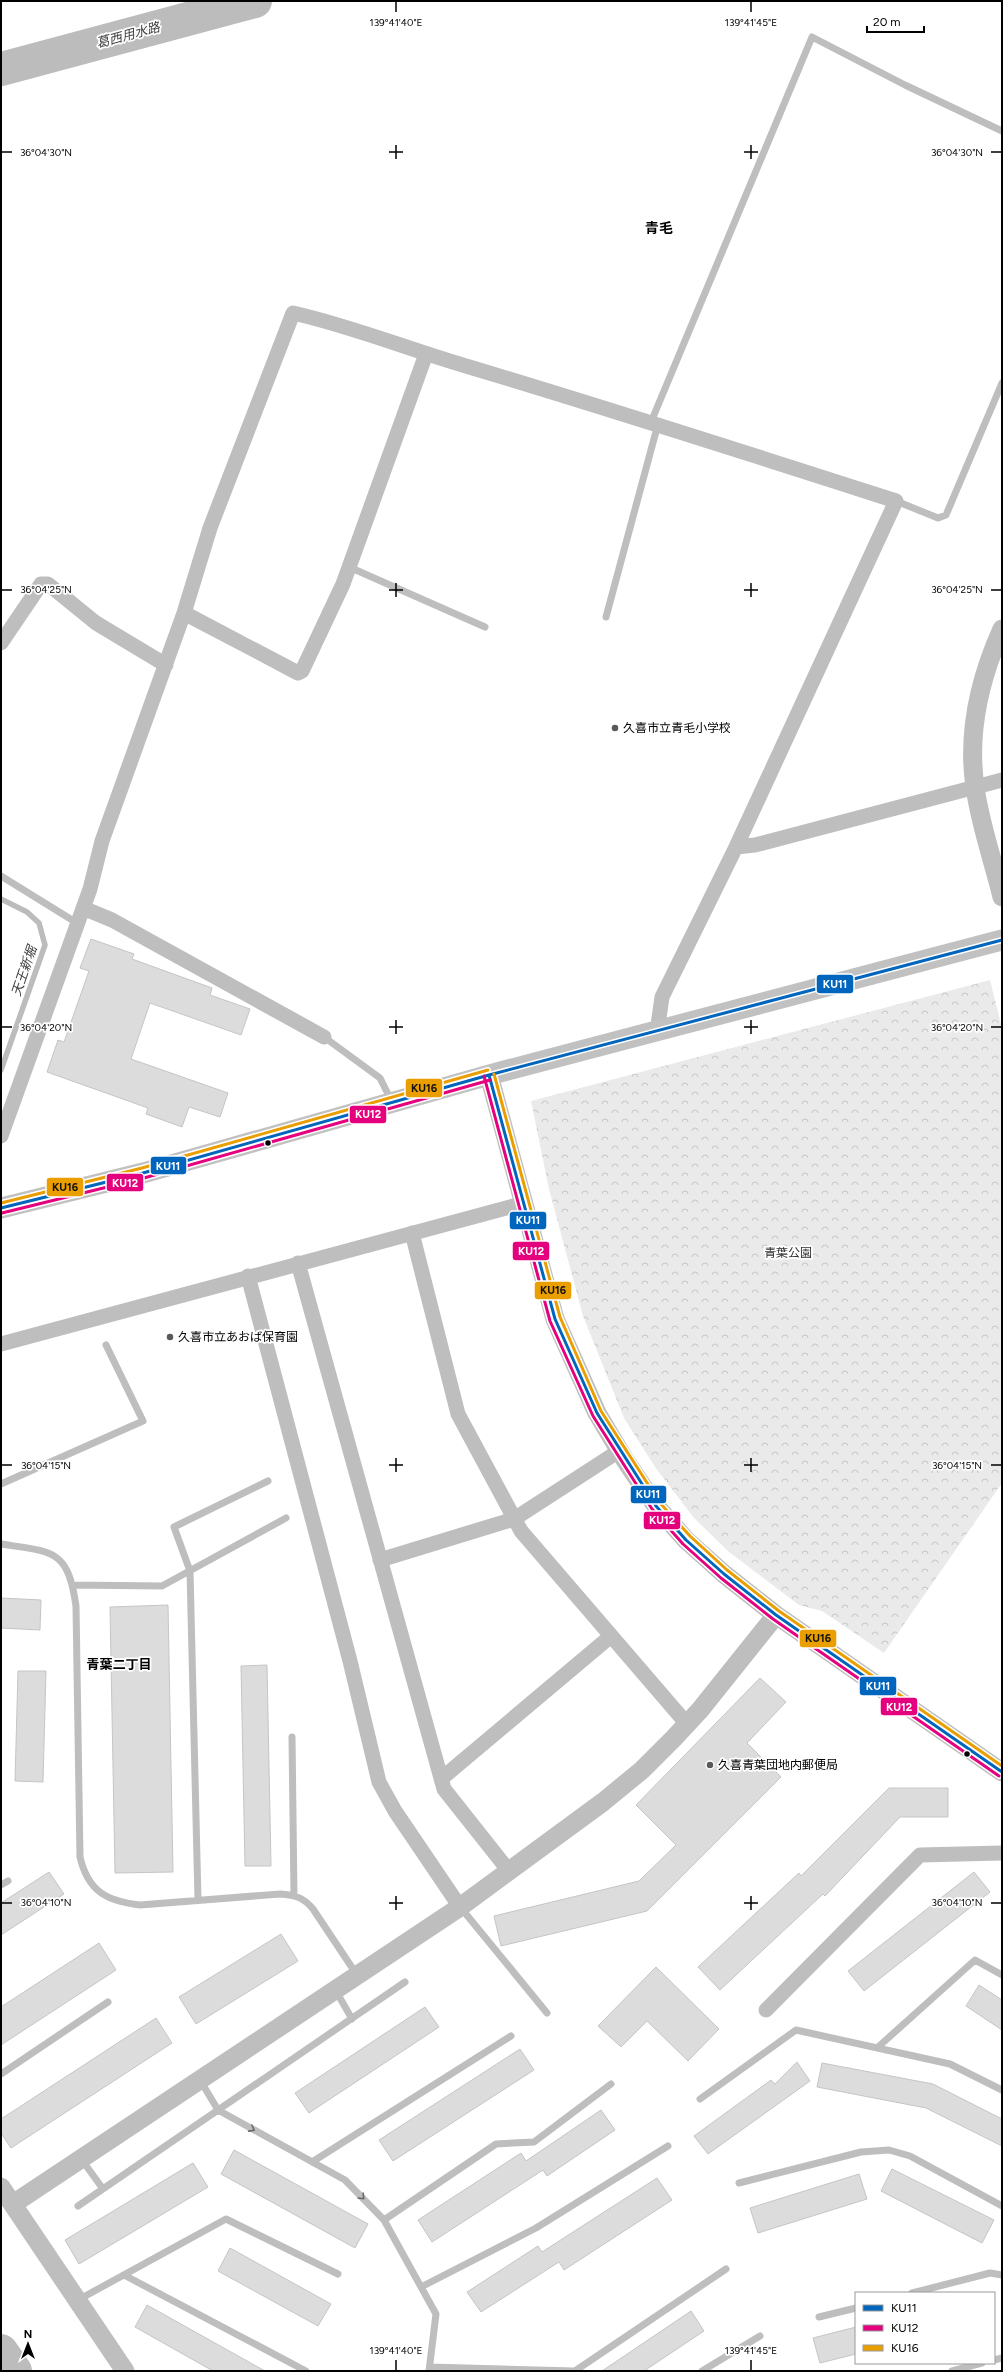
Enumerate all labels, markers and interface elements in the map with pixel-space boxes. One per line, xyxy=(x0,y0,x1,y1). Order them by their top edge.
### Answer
scale bar xyxy=(867,8,924,34)
text: 20 m xyxy=(873,15,901,29)
text: 139°41'40"E xyxy=(370,16,423,29)
text: 139°41'45"E xyxy=(725,16,777,29)
water label: 葛西用水路 xyxy=(95,19,162,51)
text: 36°04'30"N xyxy=(20,146,72,159)
text: 36°04'30"N xyxy=(931,146,983,159)
district label: 青毛 xyxy=(645,220,673,237)
text: 36°04'25"N xyxy=(20,583,72,596)
text: 36°04'25"N xyxy=(931,583,983,596)
place label: 久喜市立青毛小学校 xyxy=(623,721,731,735)
marker: 久喜市立青毛小学校 xyxy=(610,723,620,733)
water label: 天王新堀 xyxy=(8,942,40,998)
line badge: KU11 xyxy=(816,974,854,994)
text: KU11 xyxy=(823,978,847,991)
text: 36°04'20"N xyxy=(20,1021,72,1034)
text: 36°04'20"N xyxy=(931,1021,983,1034)
line badge: KU16 xyxy=(405,1078,443,1098)
text: KU16 xyxy=(411,1082,438,1095)
line badge: KU12 xyxy=(349,1105,387,1124)
text: KU12 xyxy=(355,1108,381,1121)
unlabelled marker xyxy=(263,1138,273,1148)
line badge: KU11 xyxy=(150,1156,187,1175)
text: KU11 xyxy=(156,1160,180,1173)
line badge: KU12 xyxy=(106,1173,144,1192)
line badge: KU16 xyxy=(46,1177,84,1197)
text: KU12 xyxy=(112,1177,138,1190)
text: KU16 xyxy=(52,1181,79,1194)
line badge: KU11 xyxy=(509,1211,547,1230)
text: KU11 xyxy=(516,1214,540,1227)
line badge: KU12 xyxy=(512,1241,550,1261)
text: KU12 xyxy=(518,1245,544,1258)
park label: 青葉公園 xyxy=(764,1246,812,1260)
line badge: KU16 xyxy=(534,1281,572,1300)
text: KU16 xyxy=(540,1284,567,1297)
place label: 久喜市立あおば保育園 xyxy=(178,1330,298,1344)
marker: 久喜市立あおば保育園 xyxy=(165,1332,175,1342)
text: 36°04'15"N xyxy=(21,1459,71,1472)
text: 36°04'15"N xyxy=(932,1459,982,1472)
line badge: KU11 xyxy=(630,1485,667,1504)
text: KU11 xyxy=(636,1488,660,1501)
line badge: KU12 xyxy=(643,1511,681,1530)
text: KU12 xyxy=(649,1514,675,1527)
line badge: KU16 xyxy=(799,1629,837,1648)
text: KU16 xyxy=(805,1632,832,1645)
district label: 青葉二丁目 xyxy=(86,1657,152,1672)
line badge: KU11 xyxy=(859,1676,897,1696)
text: KU11 xyxy=(866,1680,890,1693)
line badge: KU12 xyxy=(880,1697,918,1716)
text: KU12 xyxy=(886,1701,912,1714)
unlabelled marker xyxy=(962,1749,972,1759)
place label: 久喜青葉団地内郵便局 xyxy=(718,1758,838,1772)
marker: 久喜青葉団地内郵便局 xyxy=(705,1760,715,1770)
text: 36°04'10"N xyxy=(21,1896,71,1909)
text: 36°04'10"N xyxy=(932,1896,982,1909)
one-way arrow xyxy=(248,2124,255,2132)
one-way arrow xyxy=(357,2192,365,2200)
legend xyxy=(855,2292,995,2364)
text: KU11 xyxy=(891,2301,917,2315)
text: KU12 xyxy=(891,2321,918,2335)
north arrow xyxy=(8,2324,48,2364)
text: N xyxy=(24,2328,32,2341)
text: KU16 xyxy=(891,2341,919,2355)
text: 139°41'40"E xyxy=(370,2344,423,2357)
text: 139°41'45"E xyxy=(725,2344,777,2357)

